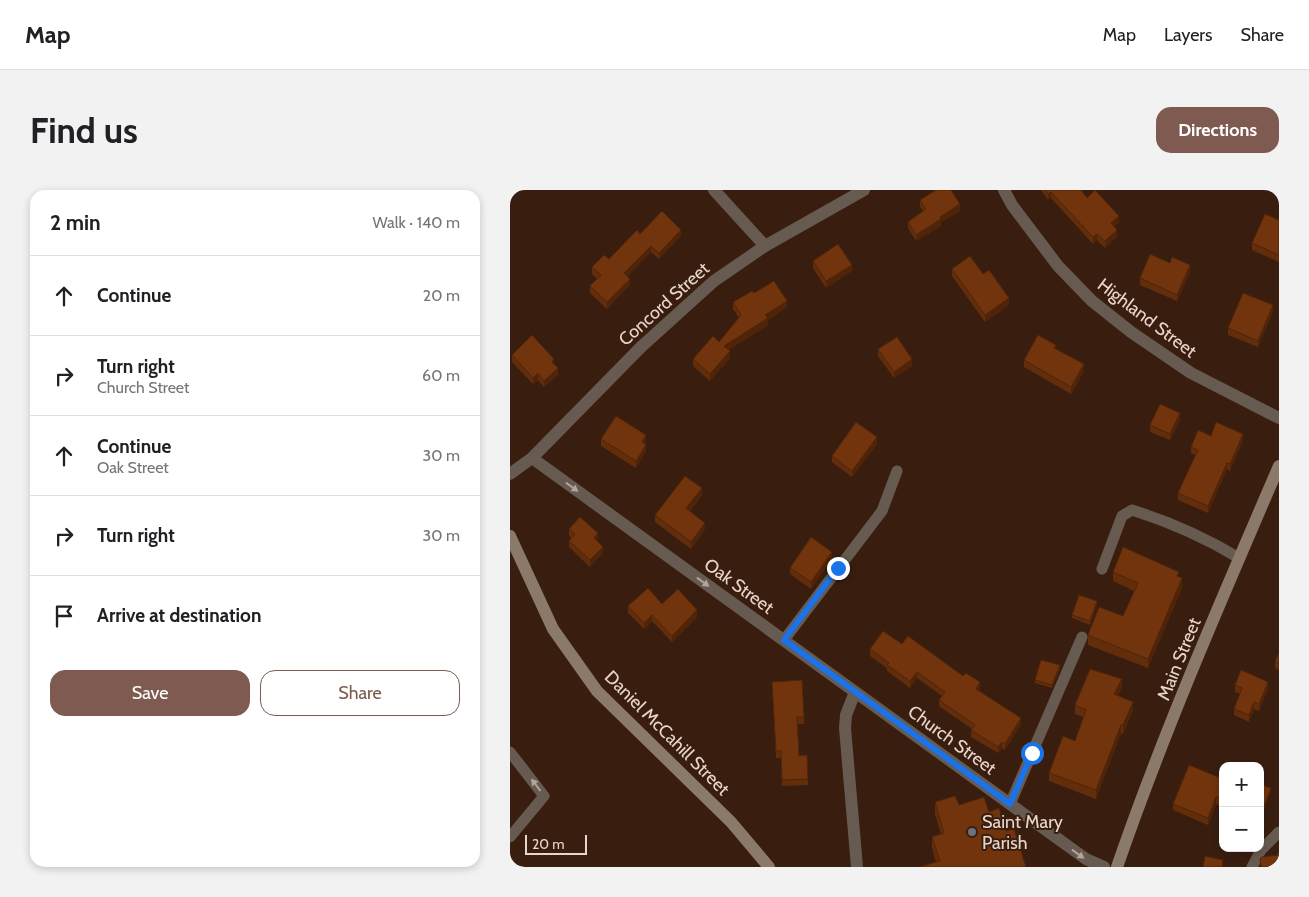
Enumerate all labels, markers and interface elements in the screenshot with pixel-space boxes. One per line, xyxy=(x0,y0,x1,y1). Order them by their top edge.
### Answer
text: Map xyxy=(25,20,71,49)
text: Map xyxy=(1103,24,1136,46)
text: Layers xyxy=(1164,24,1213,46)
text: Share xyxy=(1241,24,1284,46)
button: Directions xyxy=(1156,107,1279,153)
text: Find us xyxy=(30,109,138,152)
text: 2 min xyxy=(50,210,101,235)
text: Walk · 140 m xyxy=(373,213,460,232)
street label: Concord Street xyxy=(614,258,714,350)
street label: Highland Street xyxy=(1093,274,1201,362)
icon: ahead xyxy=(50,282,78,310)
text: Continue xyxy=(97,284,171,307)
text: 20 m xyxy=(423,286,460,305)
text: Turn right xyxy=(97,355,175,378)
icon: right xyxy=(50,362,78,390)
text: 60 m xyxy=(422,366,460,385)
text: Church Street xyxy=(97,378,189,397)
text: Continue xyxy=(97,435,171,458)
icon: ahead xyxy=(50,442,78,470)
text: 30 m xyxy=(423,446,460,465)
text: Oak Street xyxy=(97,458,169,477)
one-way arrow xyxy=(565,482,579,492)
icon: right xyxy=(50,522,78,550)
text: Turn right xyxy=(97,524,175,547)
text: 30 m xyxy=(423,526,460,545)
street label: Oak Street xyxy=(700,553,778,619)
route end xyxy=(827,557,850,580)
one-way arrow xyxy=(696,577,710,587)
icon: arrive xyxy=(50,602,78,630)
text: Arrive at destination xyxy=(97,604,261,627)
street label: Main Street xyxy=(1152,614,1206,704)
street label: Daniel McCahill Street xyxy=(600,666,734,800)
button: Save xyxy=(50,670,250,716)
button: Share xyxy=(260,670,460,716)
street label: Church Street xyxy=(903,701,1001,779)
route start xyxy=(1021,742,1044,765)
map controls xyxy=(1219,762,1264,852)
button: + xyxy=(1219,762,1264,807)
one-way arrow xyxy=(530,779,541,792)
button: − xyxy=(1219,807,1264,852)
place label: Saint Mary Parish xyxy=(982,811,1063,854)
marker: Saint Mary Parish xyxy=(966,826,978,838)
scale bar xyxy=(525,832,588,855)
text: 20 m xyxy=(532,835,565,853)
one-way arrow xyxy=(1072,848,1085,858)

